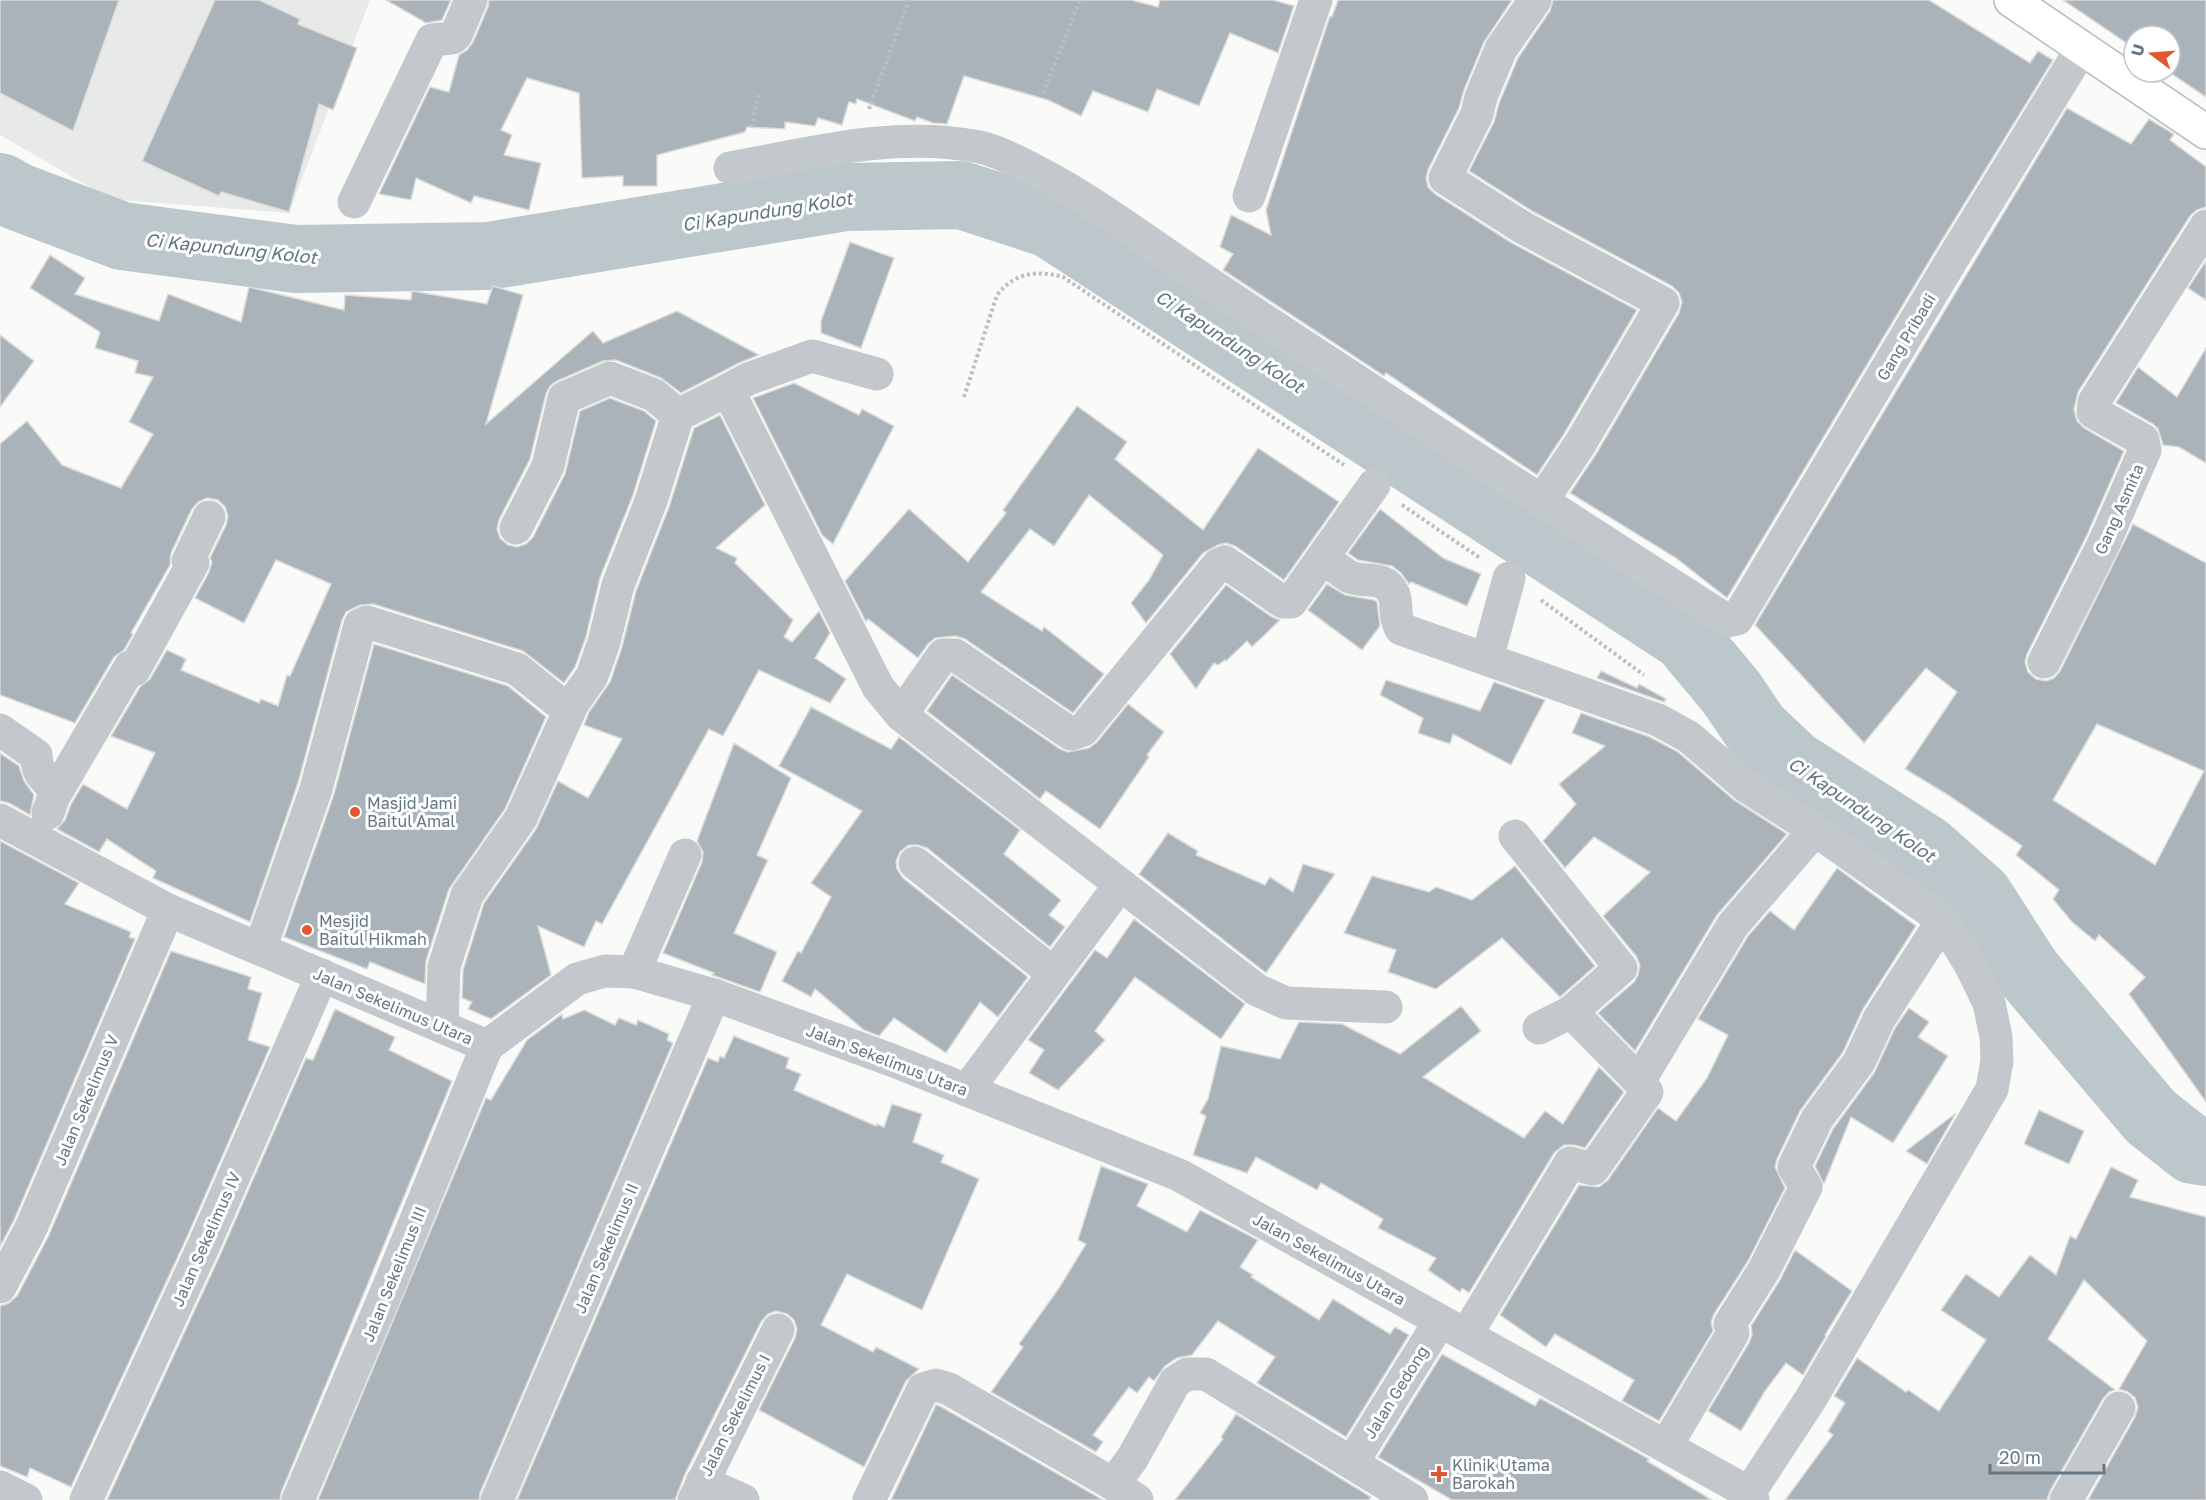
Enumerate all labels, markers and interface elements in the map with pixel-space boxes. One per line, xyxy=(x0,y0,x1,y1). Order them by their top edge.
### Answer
north arrow xyxy=(2122,24,2182,84)
text: U xyxy=(2126,41,2149,58)
water label: Ci Kapundung Kolot xyxy=(680,186,855,235)
water label: Ci Kapundung Kolot xyxy=(144,228,319,268)
water label: Ci Kapundung Kolot xyxy=(1152,285,1310,398)
street label: Gang Pribadi xyxy=(1872,290,1940,384)
street label: Gang Asmita xyxy=(2090,461,2148,557)
water label: Ci Kapundung Kolot xyxy=(1785,752,1941,867)
place label: Masjid Jami Baitul Amal xyxy=(367,793,457,831)
marker: Masjid Jami Baitul Amal xyxy=(348,805,362,819)
place label: Mesjid Baitul Hikmah xyxy=(319,911,427,949)
marker: Mesjid Baitul Hikmah xyxy=(300,923,314,937)
street label: Jalan Sekelimus Utara xyxy=(310,963,476,1049)
street label: Jalan Sekelimus Utara xyxy=(803,1020,971,1100)
street label: Jalan Sekelimus V xyxy=(49,1031,123,1168)
street label: Jalan Sekelimus IV xyxy=(167,1168,245,1309)
street label: Jalan Sekelimus II xyxy=(570,1180,642,1316)
street label: Jalan Sekelimus III xyxy=(358,1203,430,1345)
street label: Jalan Sekelimus Utara xyxy=(1249,1209,1409,1309)
street label: Jalan Gedong xyxy=(1360,1342,1432,1442)
street label: Jalan Sekelimus I xyxy=(696,1351,774,1479)
scale bar xyxy=(1990,1437,2104,1475)
text: 20 m xyxy=(1999,1446,2041,1468)
place label: Klinik Utama Barokah xyxy=(1452,1455,1550,1493)
marker: Klinik Utama Barokah xyxy=(1430,1465,1448,1483)

